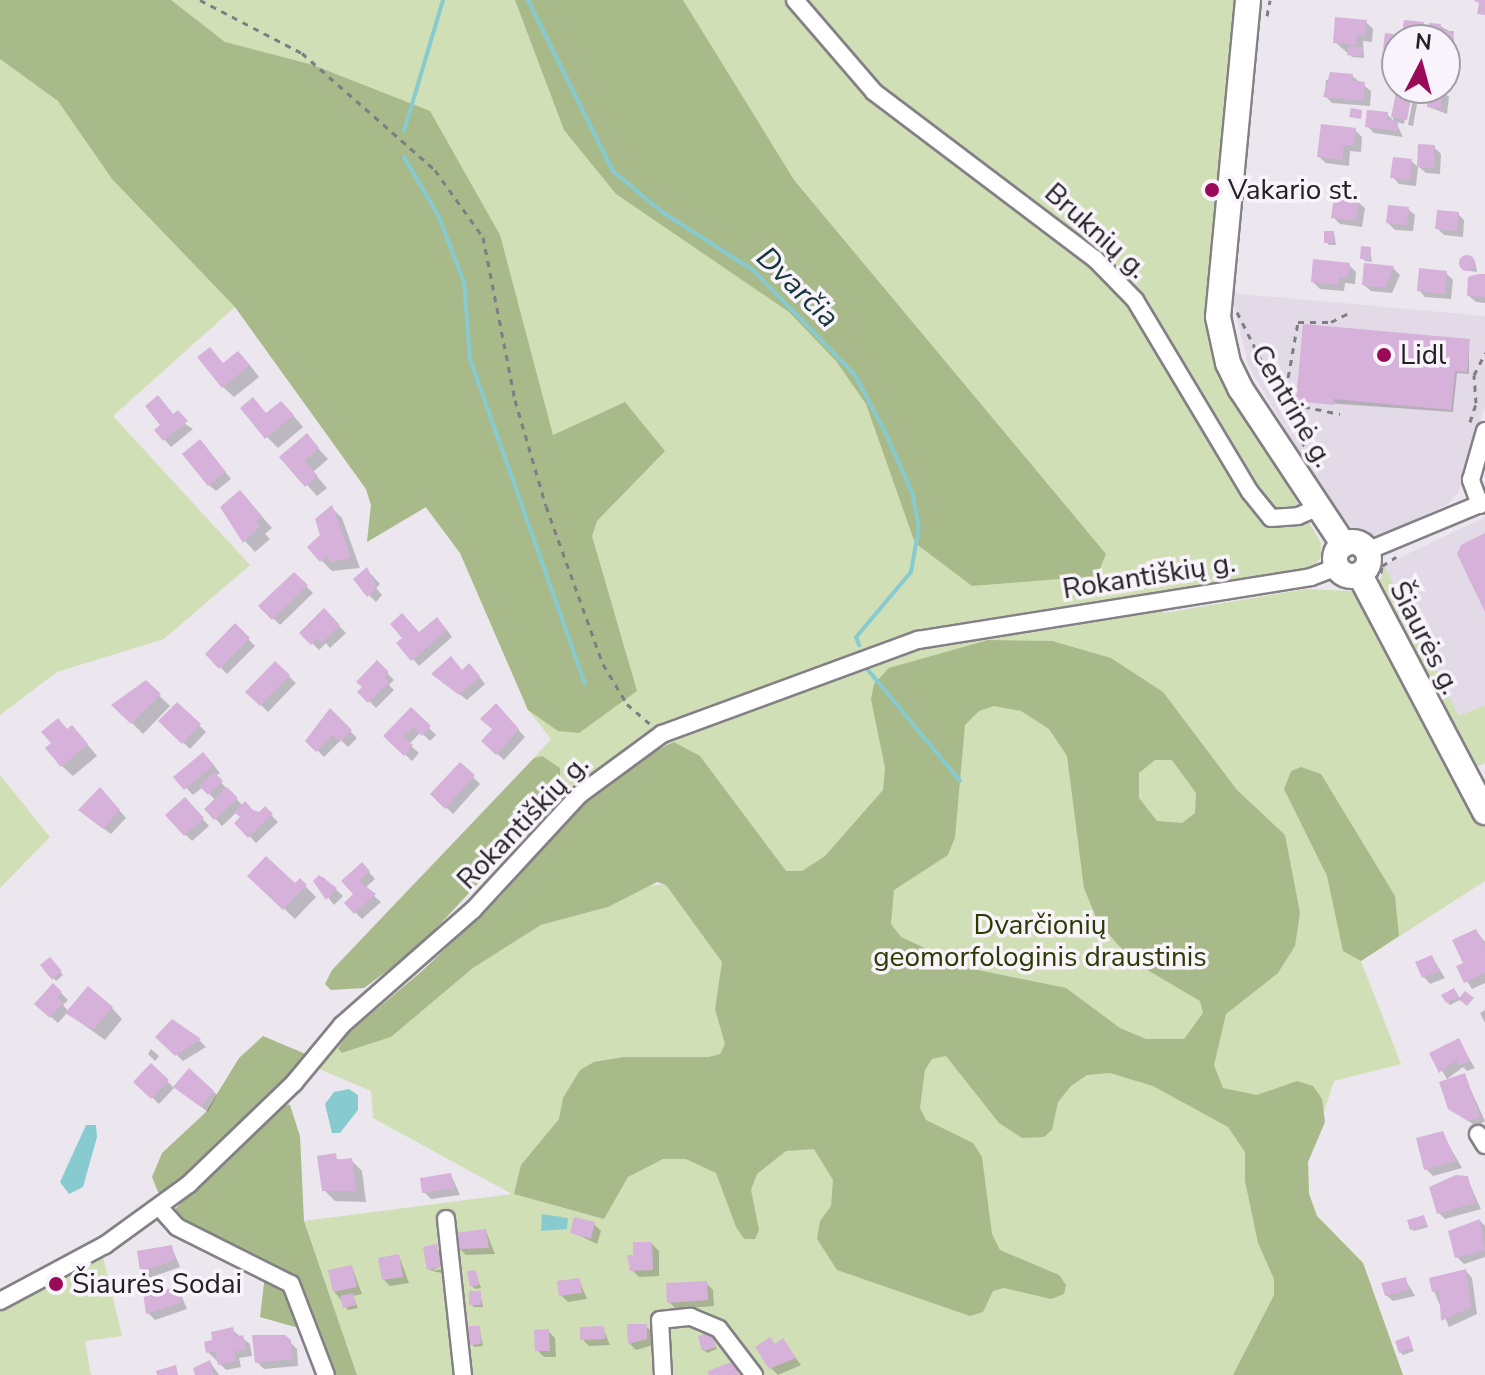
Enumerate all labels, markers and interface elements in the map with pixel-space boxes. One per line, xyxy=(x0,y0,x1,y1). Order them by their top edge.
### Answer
north arrow xyxy=(1381,24,1461,104)
text: N xyxy=(1414,26,1433,58)
place label: Vakario st. xyxy=(1228,173,1358,207)
street label: Bruknių g. xyxy=(1038,176,1154,286)
marker: Vakario st. xyxy=(1203,181,1221,199)
water label: Dvarčia xyxy=(748,240,846,336)
place label: Lidl xyxy=(1400,338,1446,372)
street label: Centrinė g. xyxy=(1244,339,1340,473)
marker: Lidl xyxy=(1375,346,1393,364)
street label: Rokantiškių g. xyxy=(1060,546,1238,606)
street label: Šiaurės g. xyxy=(1382,576,1468,700)
street label: Rokantiškių g. xyxy=(450,748,596,896)
park label: Dvarčionių geomorfologinis draustinis xyxy=(873,908,1207,974)
place label: Šiaurės Sodai xyxy=(72,1267,242,1301)
marker: Šiaurės Sodai xyxy=(47,1275,65,1293)

